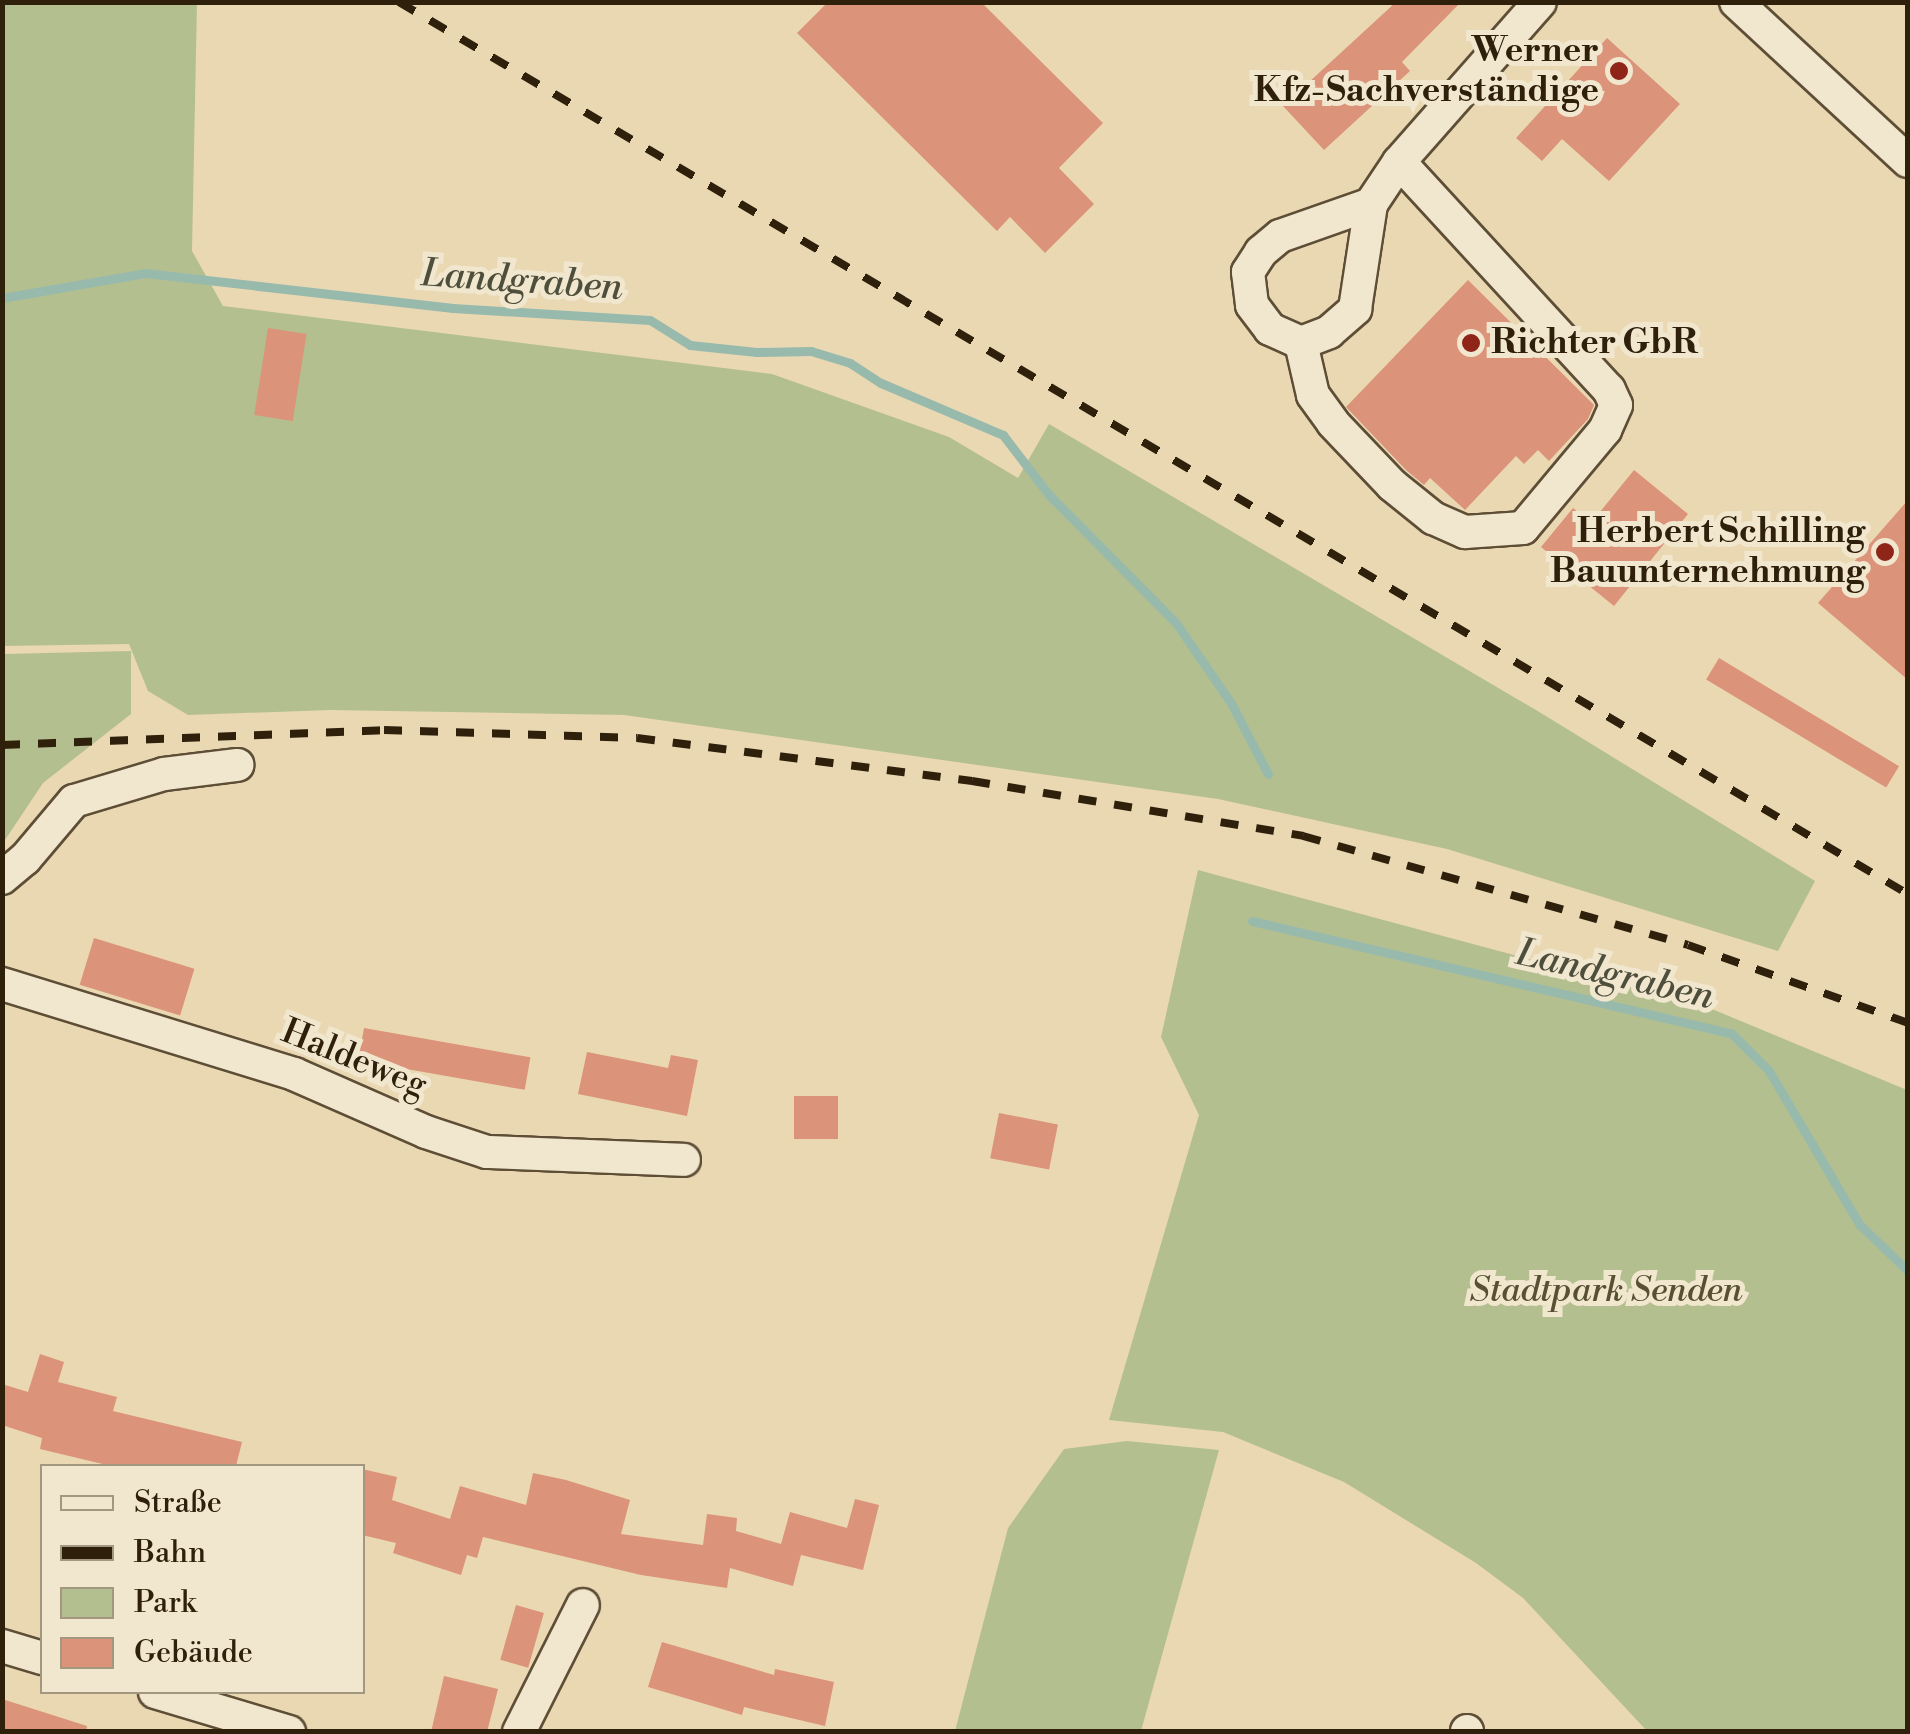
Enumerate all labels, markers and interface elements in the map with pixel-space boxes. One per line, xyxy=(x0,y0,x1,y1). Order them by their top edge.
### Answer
place label: Werner Kfz-Sachverständige xyxy=(1254,30,1599,112)
marker: Werner Kfz-Sachverständige xyxy=(1608,60,1630,82)
water label: Landgraben xyxy=(420,251,624,311)
place label: Richter GbR xyxy=(1491,322,1698,364)
marker: Richter GbR xyxy=(1460,332,1482,354)
place label: Herbert Schilling Bauunternehmung xyxy=(1550,511,1865,593)
marker: Herbert Schilling Bauunternehmung xyxy=(1874,541,1896,563)
water label: Landgraben xyxy=(1512,930,1718,1020)
street label: Haldeweg xyxy=(275,1011,433,1107)
park label: Stadtpark Senden xyxy=(1470,1270,1742,1312)
legend xyxy=(40,1464,365,1694)
text: Straße xyxy=(134,1484,222,1522)
text: Bahn xyxy=(134,1534,206,1572)
text: Park xyxy=(134,1584,196,1622)
text: Gebäude xyxy=(134,1634,253,1672)

